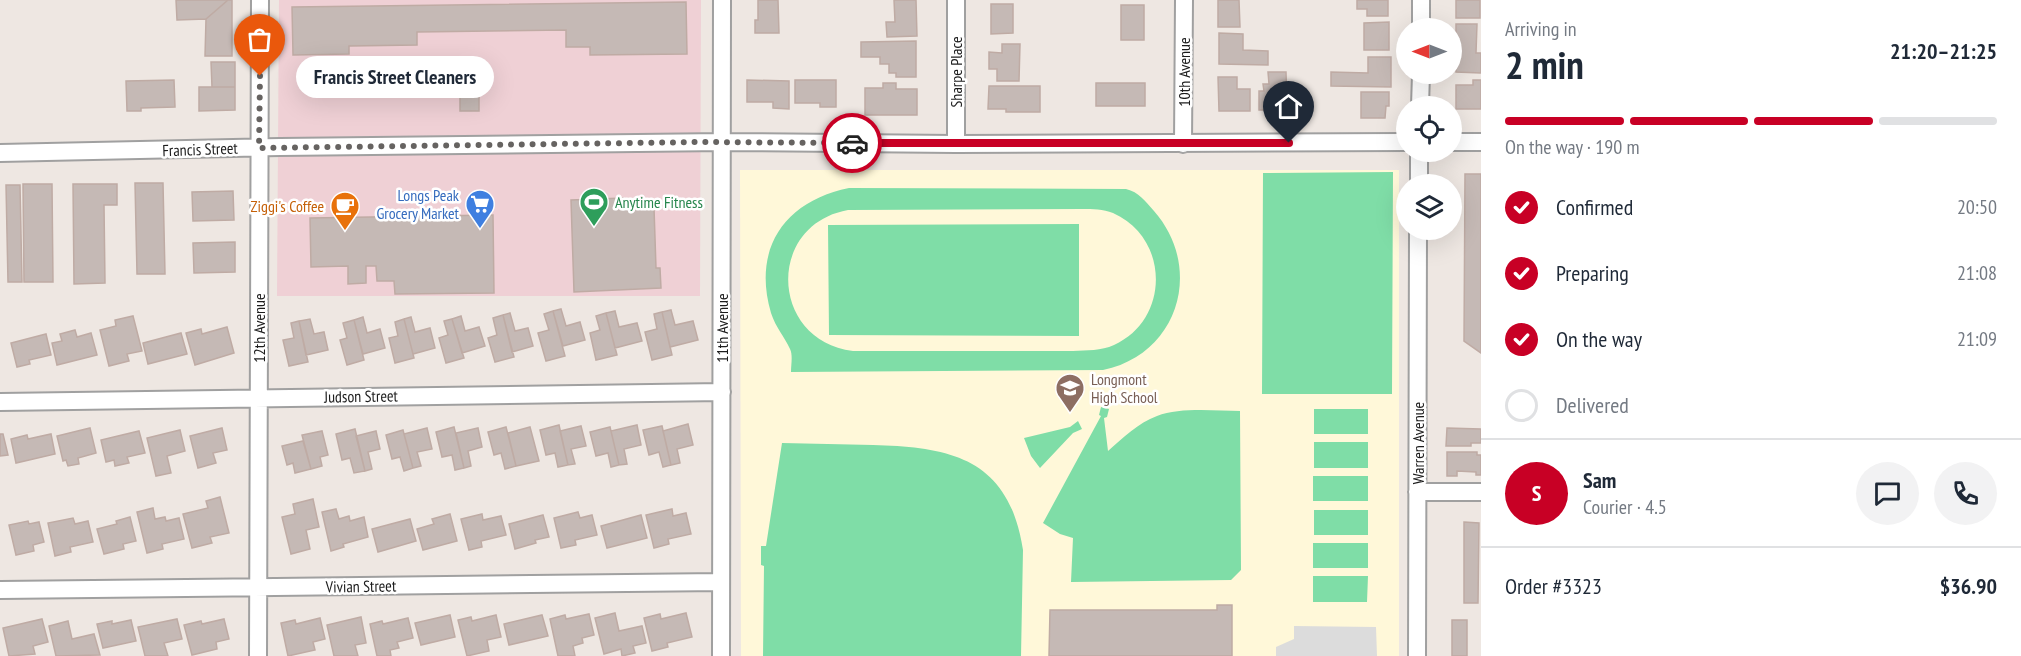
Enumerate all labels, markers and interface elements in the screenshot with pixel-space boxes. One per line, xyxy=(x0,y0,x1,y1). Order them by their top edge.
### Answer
pin xyxy=(234,14,285,76)
text: Arriving in xyxy=(1505,16,1577,42)
north arrow xyxy=(1396,18,1462,84)
map controls xyxy=(1396,18,1462,240)
icon: bag xyxy=(243,23,276,56)
street label: Sharpe Place xyxy=(946,36,966,108)
street label: 10th Avenue xyxy=(1174,37,1194,107)
text: 21:20–21:25 xyxy=(1890,37,1997,65)
text: 2 min xyxy=(1505,39,1584,90)
callout: Francis Street Cleaners xyxy=(296,55,494,97)
text: Francis Street Cleaners xyxy=(314,64,476,90)
pin xyxy=(1263,81,1314,143)
icon: home xyxy=(1272,90,1305,123)
button: locate xyxy=(1396,96,1462,162)
courier xyxy=(822,113,882,173)
icon: car xyxy=(836,127,869,160)
text: On the way · 190 m xyxy=(1505,134,1640,160)
street label: Francis Street xyxy=(162,138,239,160)
button: layers xyxy=(1396,174,1462,240)
place label: Longs Peak Grocery Market xyxy=(376,185,460,223)
sports icon: Anytime Fitness xyxy=(578,186,610,228)
supermarket icon: Longs Peak Grocery Market xyxy=(464,188,496,230)
cafe icon: Ziggi's Coffee xyxy=(329,190,361,232)
icon: check xyxy=(1505,191,1538,224)
place label: Anytime Fitness xyxy=(615,192,703,212)
text: Confirmed xyxy=(1556,193,1633,221)
text: 20:50 xyxy=(1957,194,1997,220)
place label: Ziggi's Coffee xyxy=(251,196,324,216)
icon: check xyxy=(1505,257,1538,290)
text: Preparing xyxy=(1556,259,1629,287)
text: 21:08 xyxy=(1957,260,1997,286)
street label: 12th Avenue xyxy=(249,293,269,363)
street label: 11th Avenue xyxy=(712,293,732,363)
icon: check xyxy=(1505,323,1538,356)
text: On the way xyxy=(1556,325,1642,353)
text: 21:09 xyxy=(1957,326,1997,352)
place label: Longmont High School xyxy=(1091,369,1158,407)
school or university icon: Longmont High School xyxy=(1054,372,1086,414)
street label: Judson Street xyxy=(323,385,399,407)
text: Delivered xyxy=(1556,391,1629,419)
street label: Warren Avenue xyxy=(1408,402,1428,484)
button: chat xyxy=(1856,462,1919,525)
button: phone xyxy=(1934,462,1997,525)
text: Sam xyxy=(1583,466,1616,494)
text: S xyxy=(1532,479,1541,507)
text: Courier · 4.5 xyxy=(1583,494,1667,520)
text: Order #3323 xyxy=(1505,572,1602,600)
text: $36.90 xyxy=(1940,572,1997,600)
street label: Vivian Street xyxy=(325,575,397,597)

